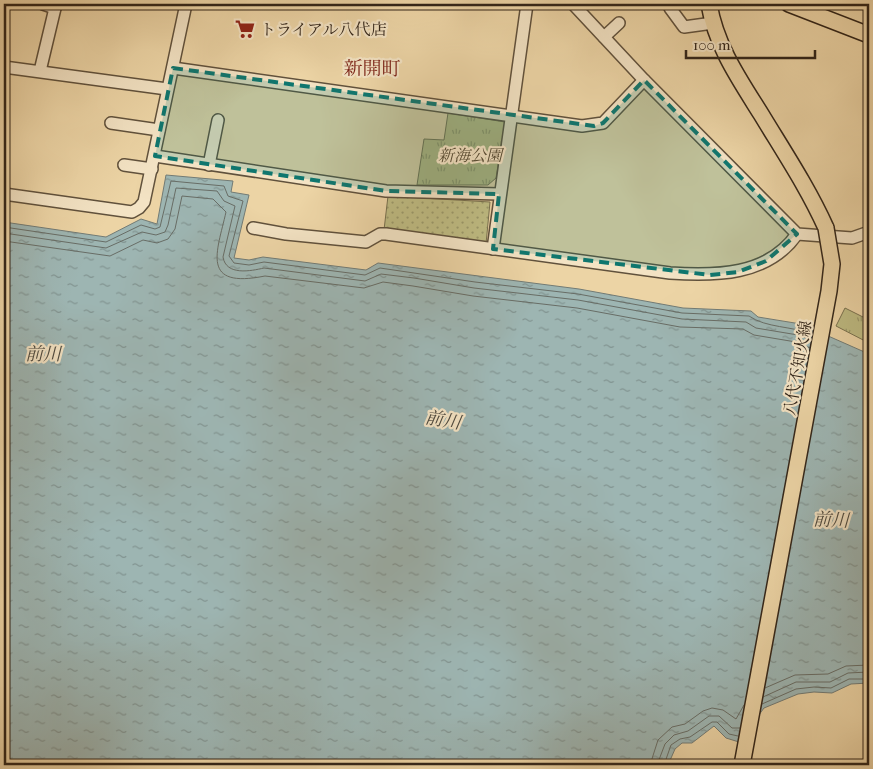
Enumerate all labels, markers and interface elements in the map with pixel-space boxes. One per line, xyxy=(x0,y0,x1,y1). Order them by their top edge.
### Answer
supermarket icon: トライアル八代店 xyxy=(234,18,256,40)
place label: トライアル八代店 xyxy=(260,20,386,39)
scale bar xyxy=(686,28,814,60)
text: 100 m xyxy=(693,36,731,54)
district label: 新開町 xyxy=(343,58,401,80)
park label: 新海公園 xyxy=(438,146,505,165)
street label: 八代不知火線 xyxy=(780,319,815,417)
water label: 前川 xyxy=(25,344,63,365)
water label: 前川 xyxy=(424,407,464,434)
water label: 前川 xyxy=(813,509,851,532)

